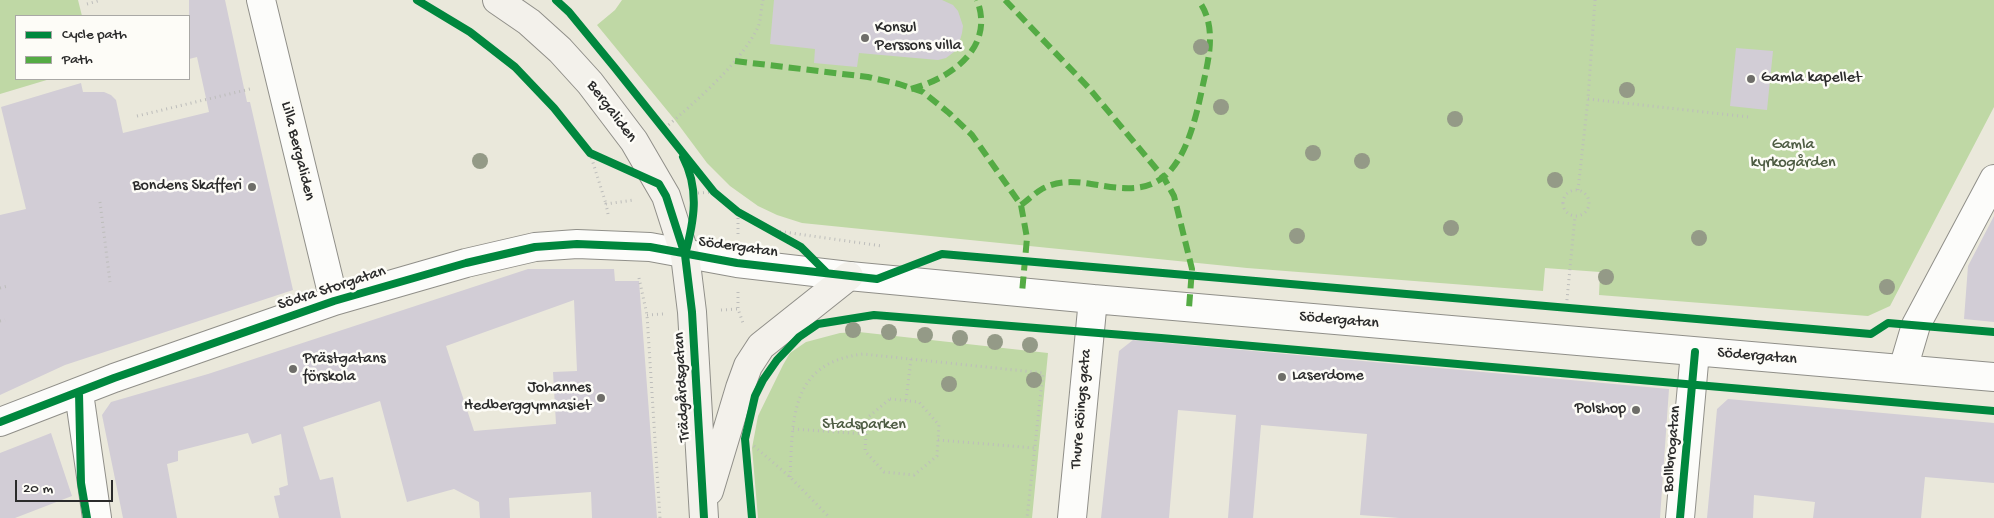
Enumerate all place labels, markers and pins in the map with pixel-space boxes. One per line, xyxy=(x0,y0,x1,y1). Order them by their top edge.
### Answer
place label: Konsul Perssons villa xyxy=(875,19,962,57)
marker: Konsul Perssons villa xyxy=(859,32,871,44)
place label: Gamla kapellet xyxy=(1761,69,1862,89)
marker: Gamla kapellet xyxy=(1745,73,1757,85)
place label: Bondens Skafferi xyxy=(132,177,242,197)
marker: Bondens Skafferi xyxy=(246,181,258,193)
place label: Prästgatans förskola xyxy=(303,350,386,388)
marker: Prästgatans förskola xyxy=(287,363,299,375)
place label: Laserdome xyxy=(1292,367,1364,387)
marker: Laserdome xyxy=(1276,371,1288,383)
place label: Johannes Hedberggymnasiet xyxy=(464,379,591,417)
marker: Johannes Hedberggymnasiet xyxy=(595,392,607,404)
place label: Polshop xyxy=(1575,400,1626,420)
marker: Polshop xyxy=(1630,404,1642,416)

